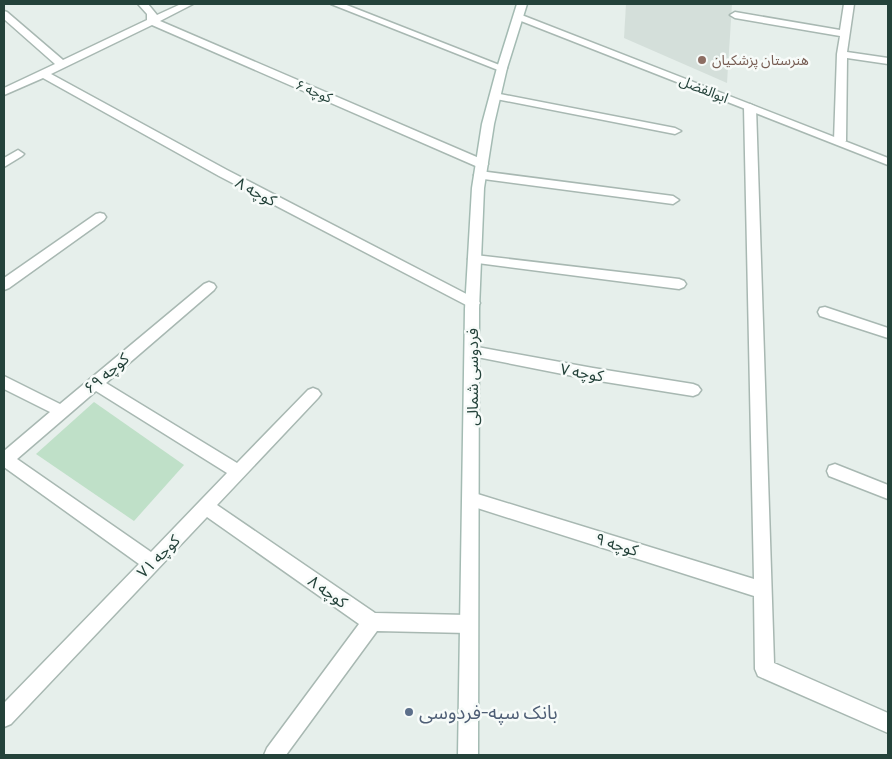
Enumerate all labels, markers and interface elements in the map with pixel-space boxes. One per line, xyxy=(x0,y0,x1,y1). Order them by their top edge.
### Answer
place label: هنرستان پزشکیان xyxy=(712,51,809,70)
marker: هنرستان پزشکیان xyxy=(696,54,708,66)
street label: ابوالفضل xyxy=(677,71,731,107)
street label: کوچه ۶ xyxy=(292,75,335,108)
street label: کوچه ۸ xyxy=(232,172,280,211)
street label: فردوسی شمالی xyxy=(462,328,482,426)
street label: کوچه ۶۹ xyxy=(79,348,134,398)
street label: کوچه ۷ xyxy=(559,358,606,387)
street label: کوچه ۹ xyxy=(593,528,641,561)
street label: کوچه ۷۱ xyxy=(132,530,185,583)
street label: کوچه ۸ xyxy=(304,570,352,613)
place label: بانک سپه-فردوسی xyxy=(419,700,558,725)
marker: بانک سپه-فردوسی xyxy=(403,706,415,718)

